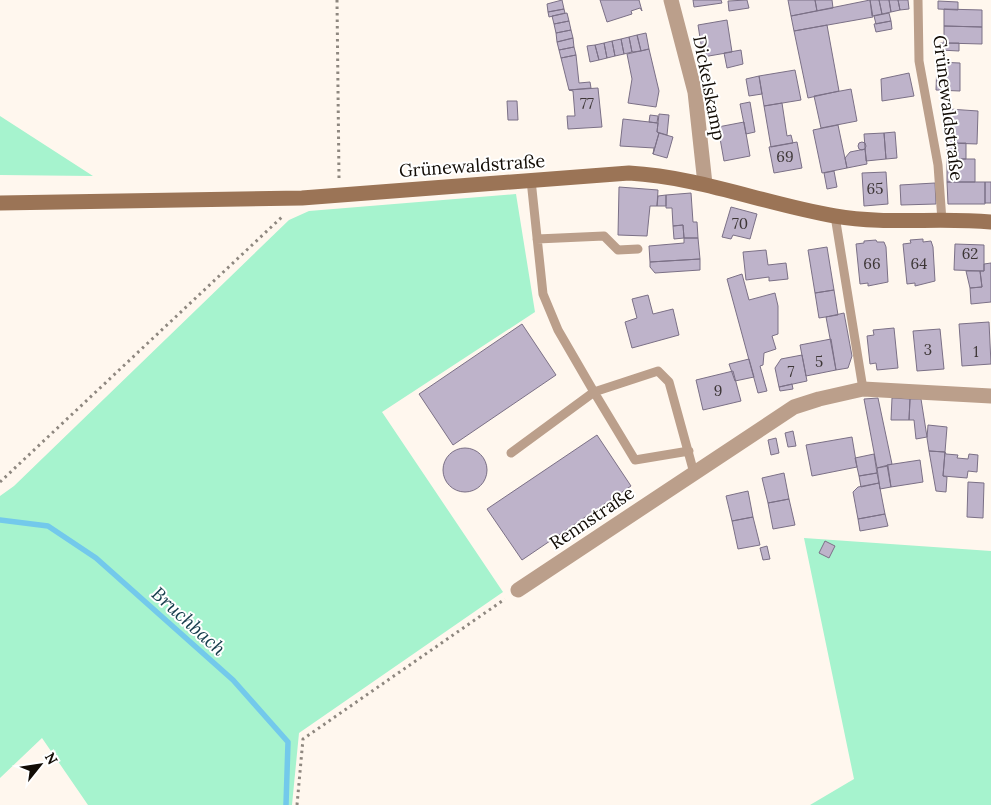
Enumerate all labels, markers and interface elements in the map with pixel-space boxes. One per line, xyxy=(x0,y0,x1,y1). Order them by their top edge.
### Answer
street label: Dickelskamp xyxy=(688,33,731,142)
street label: Grünewaldstraße xyxy=(928,34,969,182)
house number: 77 xyxy=(580,94,594,113)
house number: 69 xyxy=(776,147,794,166)
street label: Grünewaldstraße xyxy=(398,149,546,182)
house number: 65 xyxy=(867,179,883,198)
house number: 70 xyxy=(732,214,748,233)
house number: 62 xyxy=(962,244,978,263)
house number: 66 xyxy=(863,254,881,273)
house number: 64 xyxy=(911,254,927,273)
house number: 3 xyxy=(924,340,932,359)
house number: 1 xyxy=(973,342,979,361)
house number: 5 xyxy=(815,352,823,371)
house number: 7 xyxy=(788,362,795,381)
house number: 9 xyxy=(714,381,722,400)
street label: Rennstraße xyxy=(545,481,639,554)
water label: Bruchbach xyxy=(147,581,231,661)
north arrow xyxy=(15,740,65,790)
text: N xyxy=(41,749,62,768)

